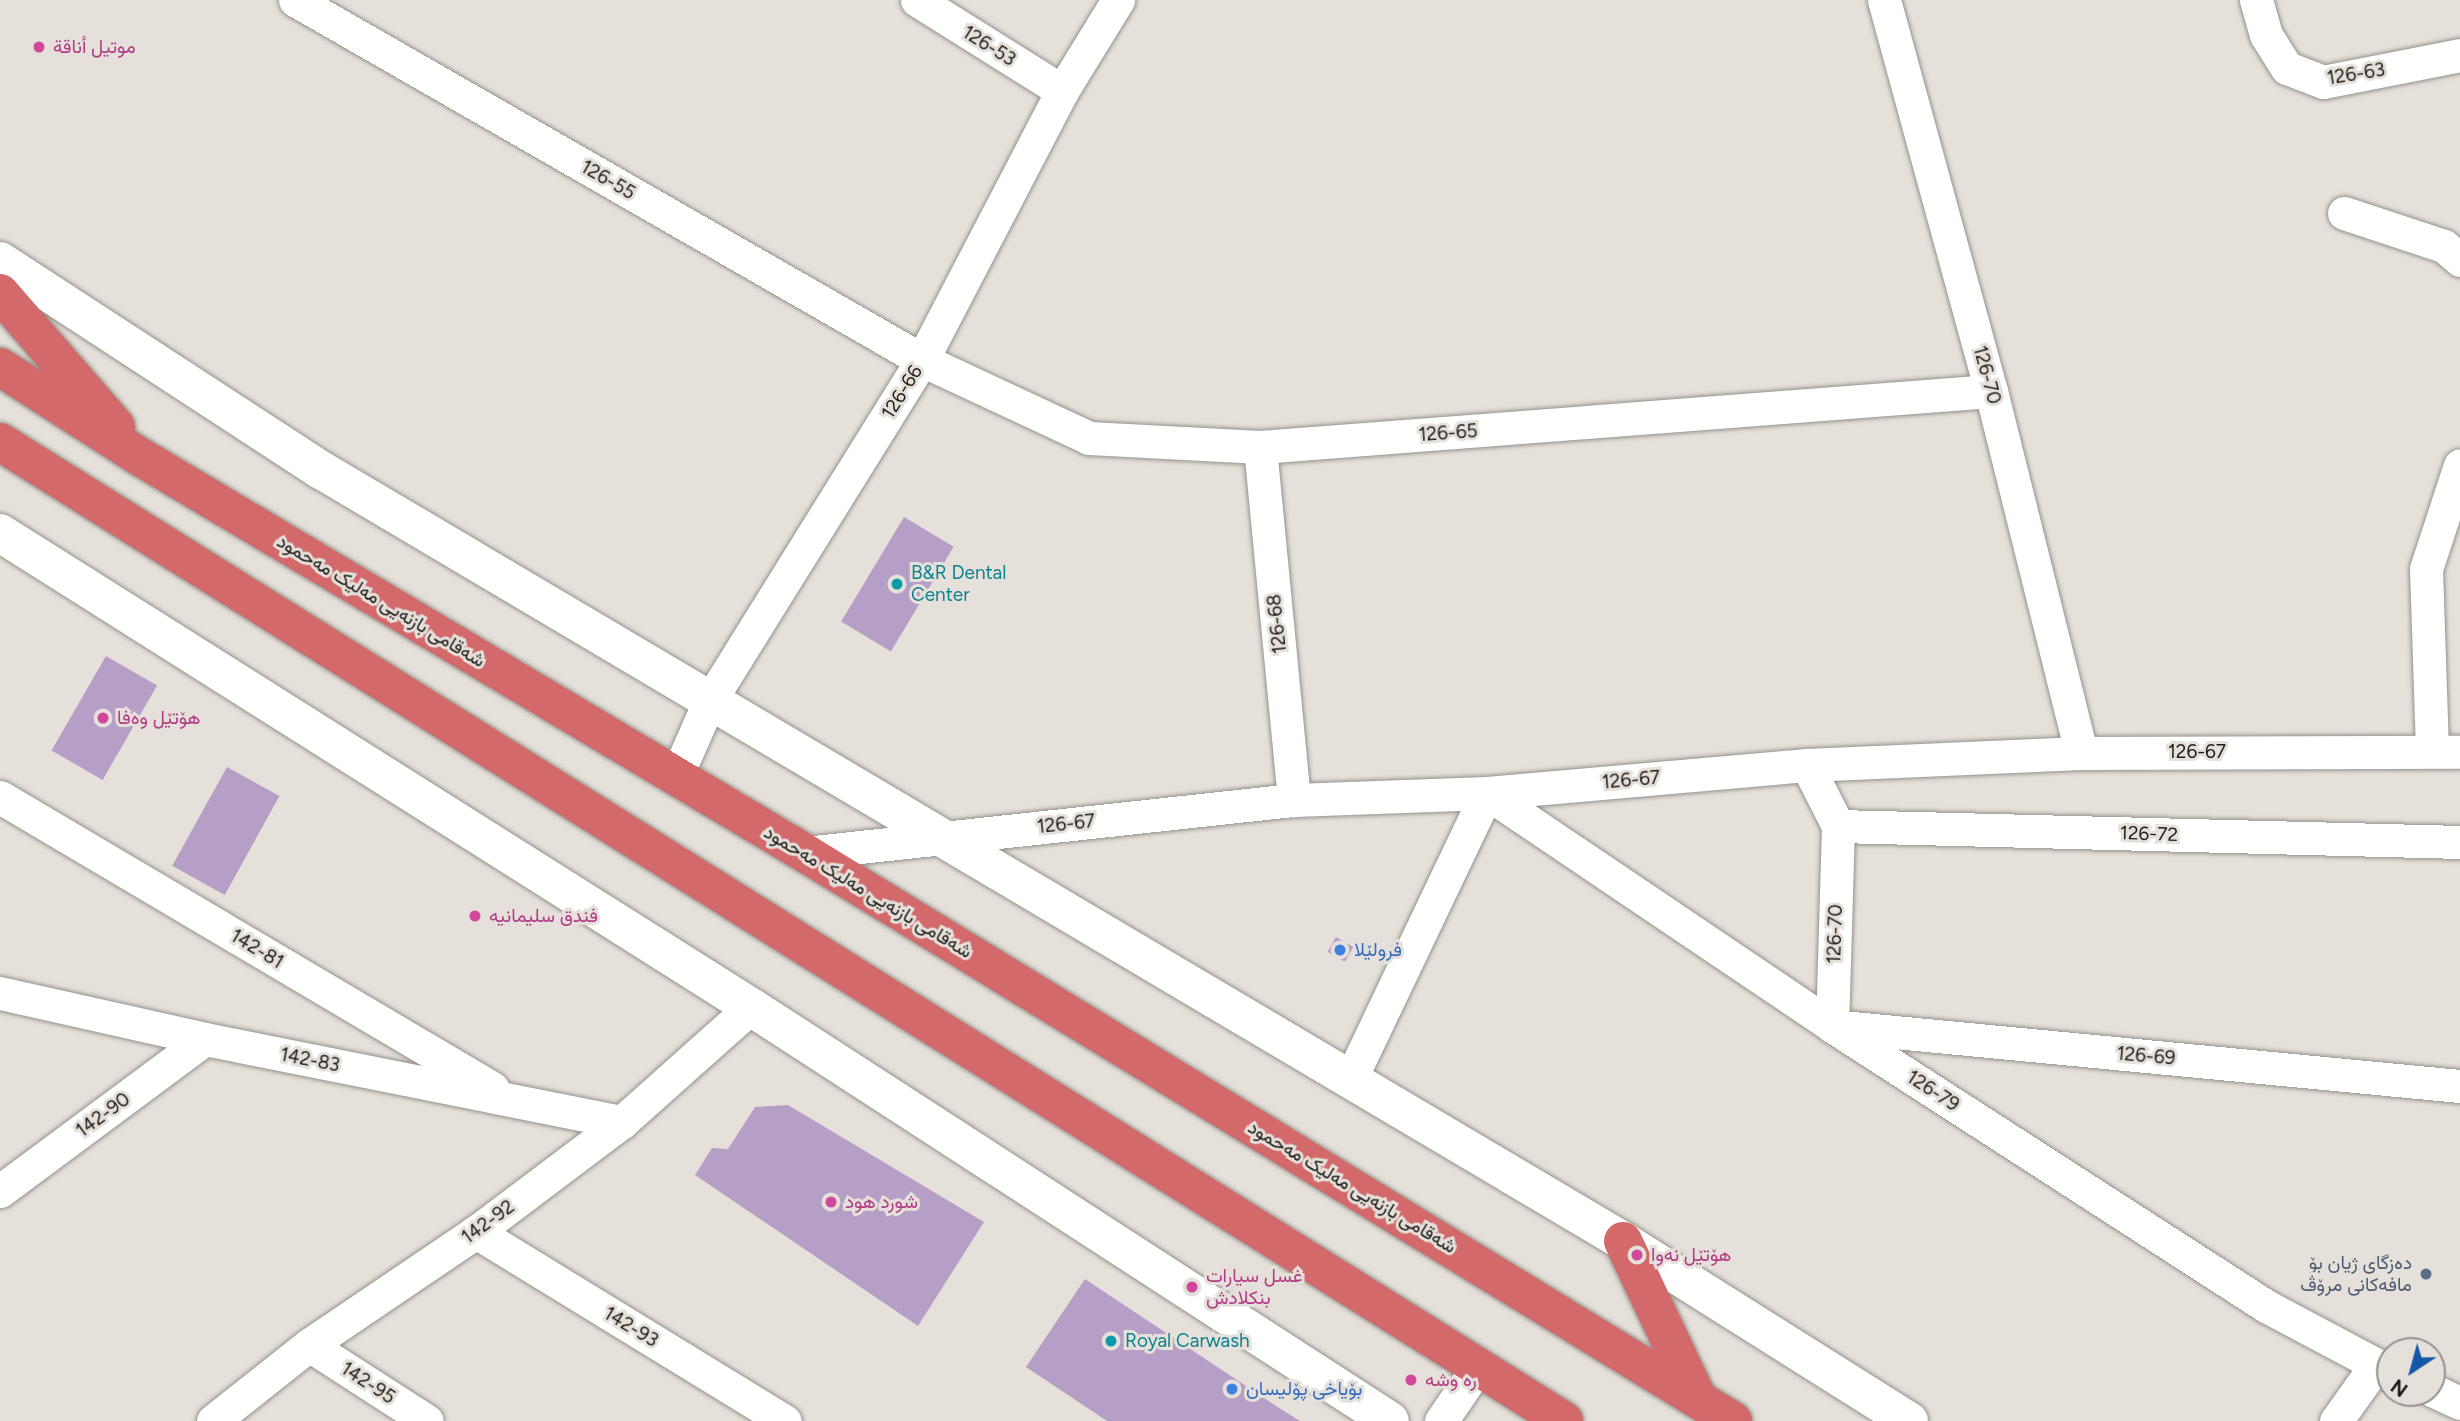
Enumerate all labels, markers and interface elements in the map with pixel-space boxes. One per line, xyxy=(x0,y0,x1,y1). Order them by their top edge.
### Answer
street label: 126-53 xyxy=(958,21,1020,71)
place label: موتيل أناقة xyxy=(53,36,136,58)
marker: موتيل أناقة xyxy=(31,39,47,55)
street label: 126-63 xyxy=(2325,58,2387,90)
street label: 126-55 xyxy=(577,155,639,205)
street label: 126-70 xyxy=(1968,343,2006,407)
street label: 126-66 xyxy=(877,361,927,423)
street label: 126-65 xyxy=(1418,420,1478,446)
street label: شەقامی بازنەیی مەلیک مەحمود xyxy=(273,530,489,672)
place label: B&R Dental Center xyxy=(911,562,1006,606)
marker: B&R Dental Center xyxy=(889,576,905,592)
street label: 126-68 xyxy=(1263,593,1291,655)
place label: هۆتێل وەفا xyxy=(117,707,200,729)
marker: هۆتێل وەفا xyxy=(95,710,111,726)
street label: 126-67 xyxy=(2168,741,2226,763)
street label: 126-67 xyxy=(1601,766,1661,794)
street label: 126-67 xyxy=(1036,810,1096,838)
street label: شەقامی بازنەیی مەلیک مەحمود xyxy=(760,821,976,963)
street label: 126-72 xyxy=(2120,822,2178,846)
street label: 126-70 xyxy=(1823,904,1847,964)
place label: فندق سليمانيه xyxy=(489,905,598,927)
marker: فندق سليمانيه xyxy=(467,908,483,924)
street label: 142-81 xyxy=(226,924,288,974)
place label: فرولێلا xyxy=(1354,939,1402,961)
marker: فرولێلا xyxy=(1332,942,1348,958)
street label: 126-69 xyxy=(2116,1042,2176,1070)
street label: 142-83 xyxy=(278,1043,342,1077)
street label: 126-79 xyxy=(1902,1066,1964,1116)
street label: 142-90 xyxy=(72,1088,134,1142)
street label: شەقامی بازنەیی مەلیک مەحمود xyxy=(1244,1116,1460,1258)
place label: شورد هود xyxy=(845,1191,918,1213)
marker: شورد هود xyxy=(823,1194,839,1210)
street label: 142-92 xyxy=(457,1195,519,1249)
place label: هۆتێل نەوا xyxy=(1651,1244,1732,1266)
marker: هۆتێل نەوا xyxy=(1629,1247,1645,1263)
place label: دەزگای ژیان بۆ مافەكانی مرۆڤ xyxy=(2300,1252,2412,1296)
place label: غسل سيارات بنكلادش xyxy=(1206,1265,1302,1309)
marker: دەزگای ژیان بۆ مافەكانی مرۆڤ xyxy=(2418,1266,2434,1282)
marker: غسل سيارات بنكلادش xyxy=(1184,1279,1200,1295)
street label: 142-93 xyxy=(600,1302,662,1352)
place label: Royal Carwash xyxy=(1125,1330,1250,1352)
marker: Royal Carwash xyxy=(1103,1333,1119,1349)
north arrow xyxy=(2376,1337,2446,1407)
street label: 142-95 xyxy=(337,1357,399,1409)
place label: ره وشه xyxy=(1425,1369,1477,1391)
marker: ره وشه xyxy=(1403,1372,1419,1388)
text: N xyxy=(2387,1374,2412,1401)
place label: بۆیاخی پۆلیسان xyxy=(1246,1378,1362,1400)
marker: بۆیاخی پۆلیسان xyxy=(1224,1381,1240,1397)

